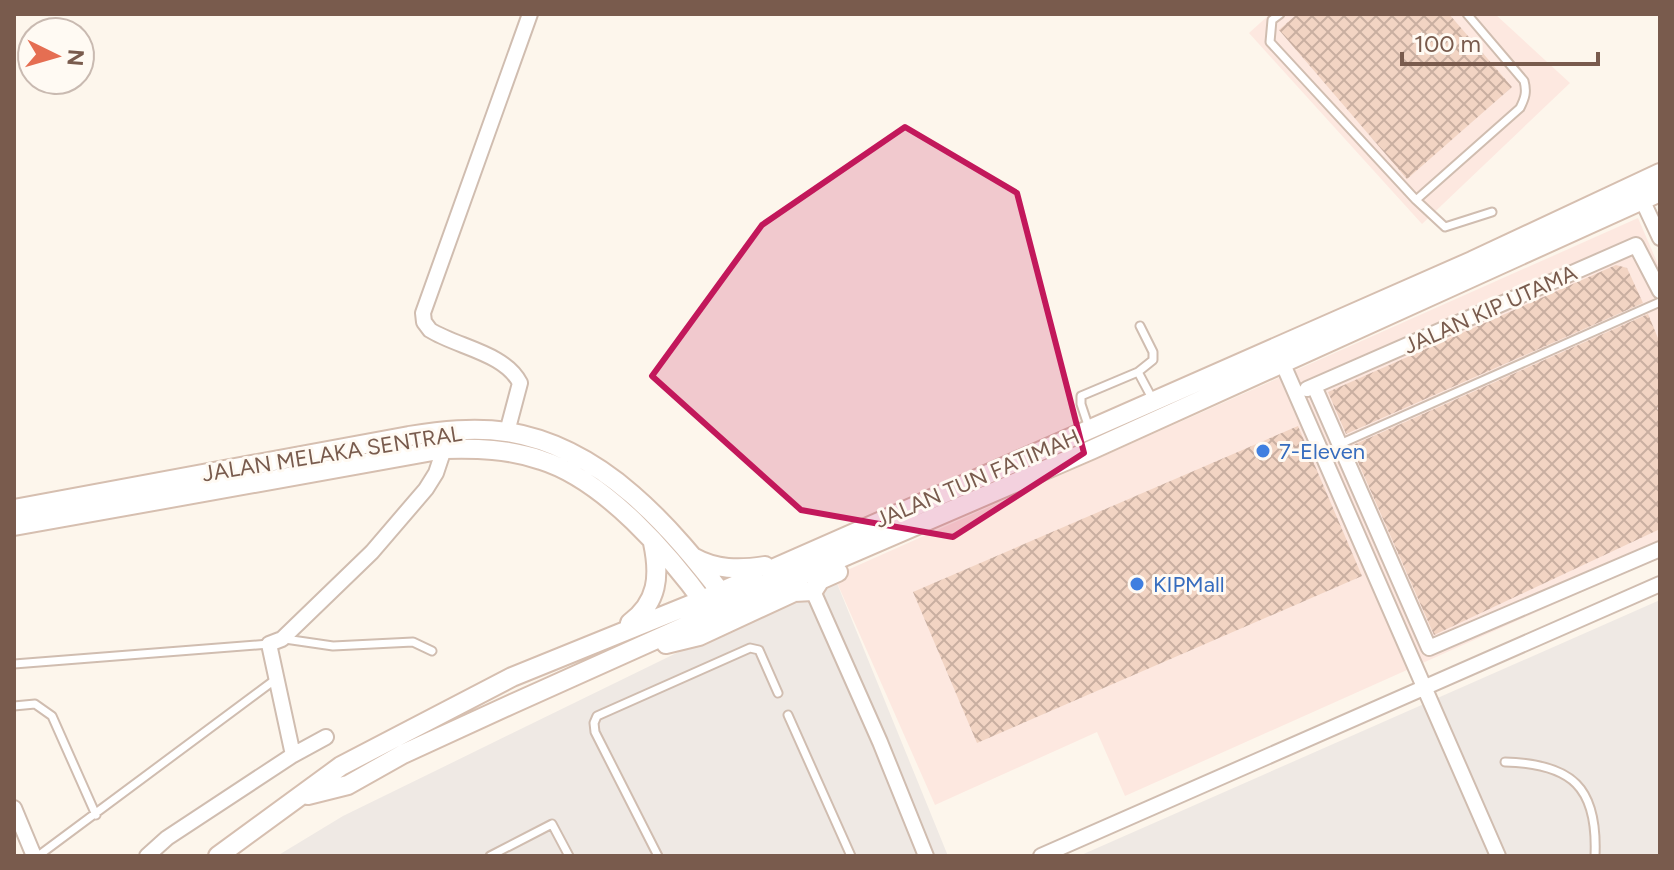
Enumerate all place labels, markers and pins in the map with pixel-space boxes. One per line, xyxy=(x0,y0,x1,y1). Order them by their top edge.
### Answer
place label: 7-Eleven xyxy=(1279,438,1365,465)
marker: 7-Eleven xyxy=(1254,442,1272,460)
place label: KIPMall xyxy=(1153,571,1225,598)
marker: KIPMall xyxy=(1128,575,1146,593)

